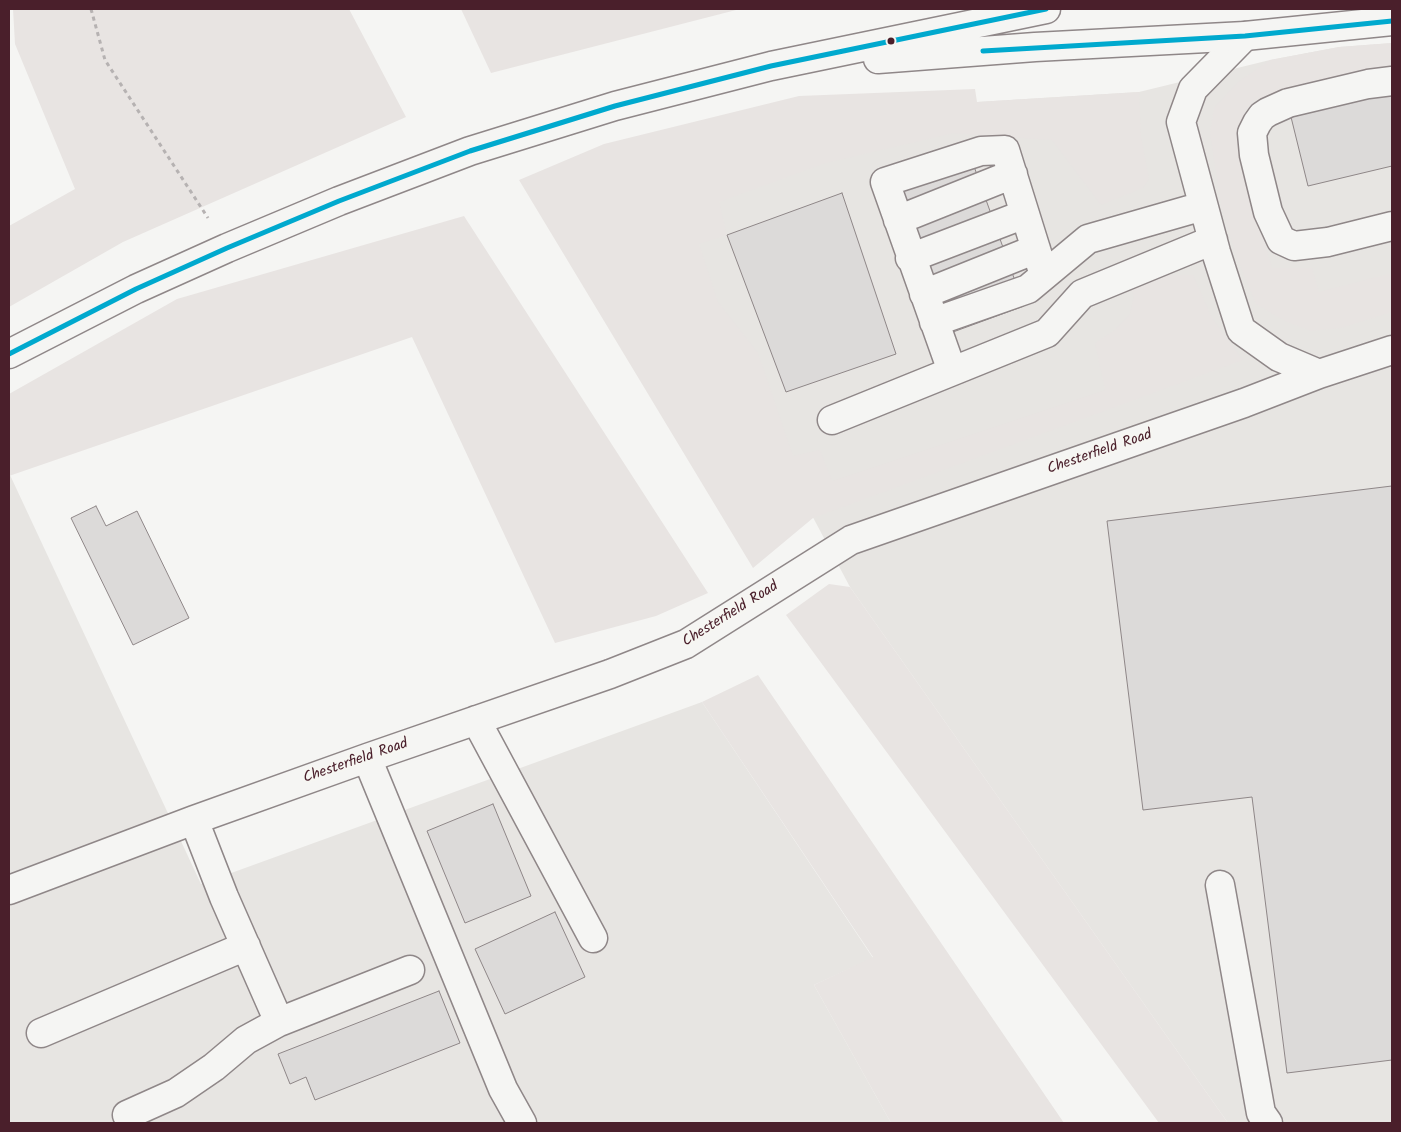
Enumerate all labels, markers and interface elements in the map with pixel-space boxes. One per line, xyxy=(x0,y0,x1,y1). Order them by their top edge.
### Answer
unlabelled marker xyxy=(886,36,896,46)
street label: Chesterfield Road xyxy=(1045,427,1155,479)
street label: Chesterfield Road xyxy=(680,578,782,652)
street label: Chesterfield Road xyxy=(301,736,411,788)

